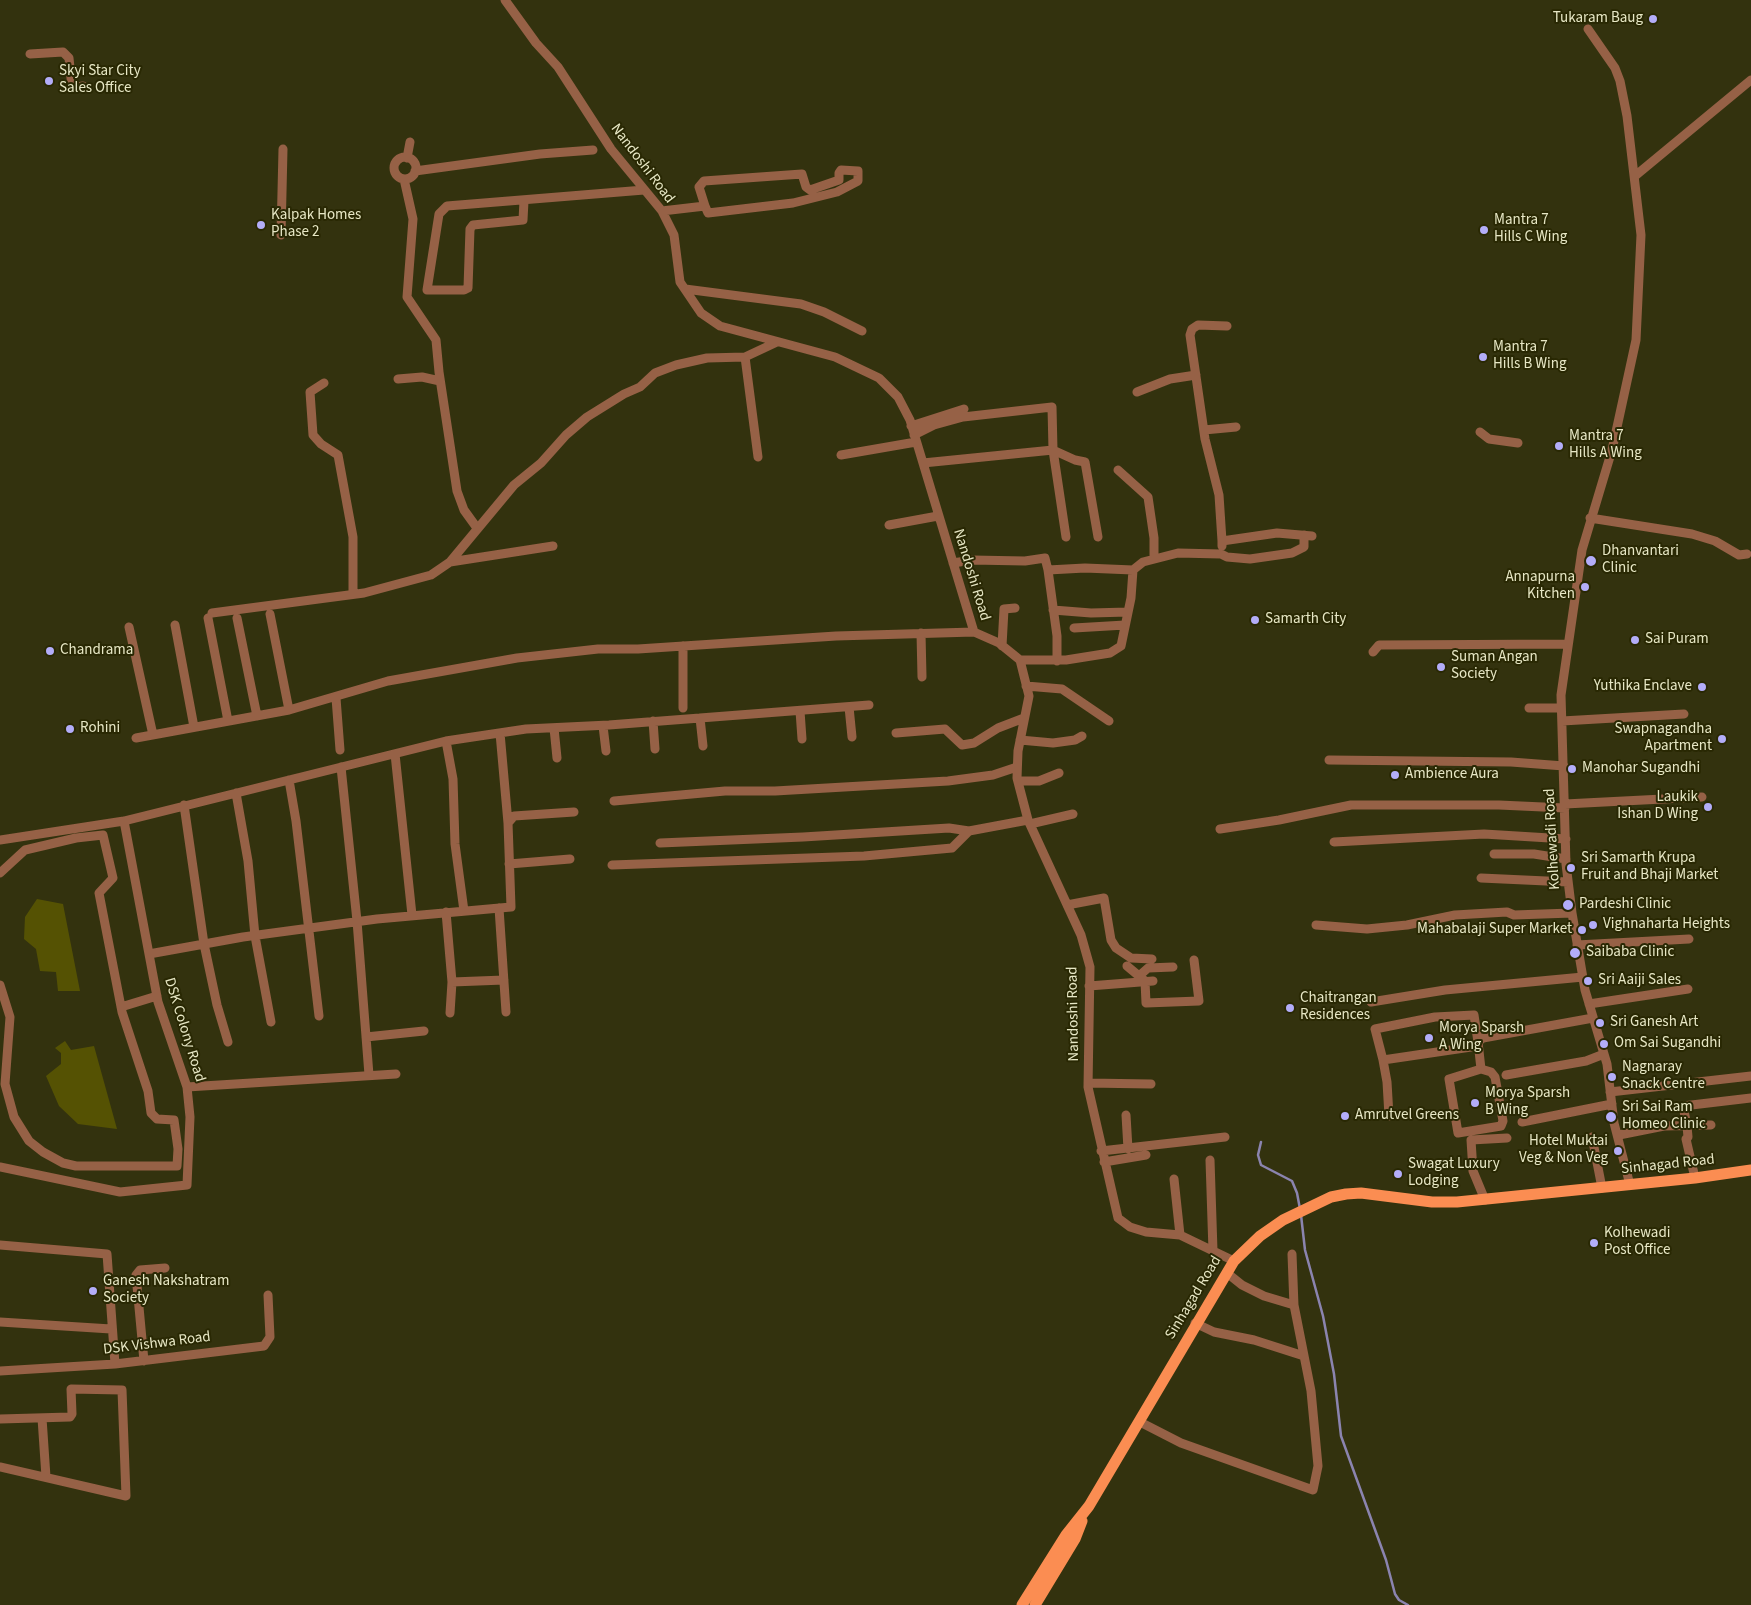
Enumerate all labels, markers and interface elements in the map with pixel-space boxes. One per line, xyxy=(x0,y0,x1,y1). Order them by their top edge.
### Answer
place label: Tukaram Baug xyxy=(1553,10,1643,28)
marker: Tukaram Baug xyxy=(1647,13,1659,25)
place label: Skyi Star City Sales Office xyxy=(59,63,141,98)
marker: Skyi Star City Sales Office xyxy=(43,75,55,87)
street label: Nandoshi Road xyxy=(606,121,678,207)
place label: Kalpak Homes Phase 2 xyxy=(271,207,361,242)
place label: Mantra 7 Hills C Wing xyxy=(1494,212,1567,247)
marker: Kalpak Homes Phase 2 xyxy=(255,219,267,231)
marker: Mantra 7 Hills C Wing xyxy=(1478,224,1490,236)
place label: Mantra 7 Hills B Wing xyxy=(1493,339,1566,374)
marker: Mantra 7 Hills B Wing xyxy=(1477,351,1489,363)
place label: Mantra 7 Hills A Wing xyxy=(1569,428,1642,463)
marker: Mantra 7 Hills A Wing xyxy=(1553,440,1565,452)
street label: Nandoshi Road xyxy=(948,527,994,623)
place label: Dhanvantari Clinic xyxy=(1602,543,1679,578)
marker: Dhanvantari Clinic xyxy=(1584,554,1598,568)
place label: Annapurna Kitchen xyxy=(1505,569,1575,604)
marker: Annapurna Kitchen xyxy=(1579,581,1591,593)
place label: Samarth City xyxy=(1265,611,1346,629)
marker: Samarth City xyxy=(1249,614,1261,626)
place label: Sai Puram xyxy=(1645,631,1709,649)
marker: Sai Puram xyxy=(1629,634,1641,646)
place label: Chandrama xyxy=(60,642,133,660)
marker: Chandrama xyxy=(44,645,56,657)
place label: Suman Angan Society xyxy=(1451,649,1538,684)
marker: Suman Angan Society xyxy=(1435,661,1447,673)
place label: Yuthika Enclave xyxy=(1594,678,1692,696)
marker: Yuthika Enclave xyxy=(1696,681,1708,693)
place label: Rohini xyxy=(80,720,120,738)
place label: Swapnagandha Apartment xyxy=(1615,721,1712,756)
marker: Rohini xyxy=(64,723,76,735)
marker: Swapnagandha Apartment xyxy=(1716,733,1728,745)
place label: Manohar Sugandhi xyxy=(1582,760,1700,778)
marker: Manohar Sugandhi xyxy=(1566,763,1578,775)
place label: Ambience Aura xyxy=(1405,766,1499,784)
marker: Ambience Aura xyxy=(1389,769,1401,781)
street label: Kolhewadi Road xyxy=(1541,788,1565,890)
place label: Laukik Ishan D Wing xyxy=(1617,789,1698,824)
marker: Laukik Ishan D Wing xyxy=(1702,801,1714,813)
place label: Sri Samarth Krupa Fruit and Bhaji Market xyxy=(1581,850,1718,885)
marker: Sri Samarth Krupa Fruit and Bhaji Market xyxy=(1565,862,1577,874)
place label: Pardeshi Clinic xyxy=(1579,896,1671,914)
marker: Pardeshi Clinic xyxy=(1561,898,1575,912)
place label: Vighnaharta Heights xyxy=(1603,916,1730,934)
marker: Vighnaharta Heights xyxy=(1587,919,1599,931)
place label: Mahabalaji Super Market xyxy=(1417,921,1572,939)
marker: Mahabalaji Super Market xyxy=(1576,924,1588,936)
place label: Saibaba Clinic xyxy=(1586,944,1674,962)
marker: Saibaba Clinic xyxy=(1568,946,1582,960)
street label: Nandoshi Road xyxy=(1064,966,1084,1062)
place label: Sri Aaiji Sales xyxy=(1598,972,1681,990)
marker: Sri Aaiji Sales xyxy=(1582,975,1594,987)
street label: DSK Colony Road xyxy=(160,976,208,1084)
place label: Chaitrangan Residences xyxy=(1300,990,1377,1025)
marker: Chaitrangan Residences xyxy=(1284,1002,1296,1014)
place label: Sri Ganesh Art xyxy=(1610,1014,1698,1032)
marker: Sri Ganesh Art xyxy=(1594,1017,1606,1029)
place label: Morya Sparsh A Wing xyxy=(1439,1020,1524,1055)
marker: Morya Sparsh A Wing xyxy=(1423,1032,1435,1044)
place label: Om Sai Sugandhi xyxy=(1614,1035,1721,1053)
marker: Om Sai Sugandhi xyxy=(1598,1038,1610,1050)
place label: Nagnaray Snack Centre xyxy=(1622,1059,1705,1094)
marker: Nagnaray Snack Centre xyxy=(1606,1071,1618,1083)
place label: Morya Sparsh B Wing xyxy=(1485,1085,1570,1120)
marker: Morya Sparsh B Wing xyxy=(1469,1097,1481,1109)
place label: Sri Sai Ram Homeo Clinic xyxy=(1622,1099,1706,1134)
place label: Amrutvel Greens xyxy=(1355,1107,1459,1125)
marker: Amrutvel Greens xyxy=(1339,1110,1351,1122)
marker: Sri Sai Ram Homeo Clinic xyxy=(1604,1110,1618,1124)
place label: Hotel Muktai Veg & Non Veg xyxy=(1519,1133,1608,1168)
marker: Hotel Muktai Veg & Non Veg xyxy=(1612,1145,1624,1157)
street label: Sinhagad Road xyxy=(1620,1151,1716,1179)
place label: Swagat Luxury Lodging xyxy=(1408,1156,1500,1191)
marker: Swagat Luxury Lodging xyxy=(1392,1168,1404,1180)
place label: Kolhewadi Post Office xyxy=(1604,1225,1671,1260)
marker: Kolhewadi Post Office xyxy=(1588,1237,1600,1249)
street label: Sinhagad Road xyxy=(1162,1253,1226,1343)
place label: Ganesh Nakshatram Society xyxy=(103,1273,229,1308)
marker: Ganesh Nakshatram Society xyxy=(87,1285,99,1297)
street label: DSK Vishwa Road xyxy=(102,1328,212,1360)

